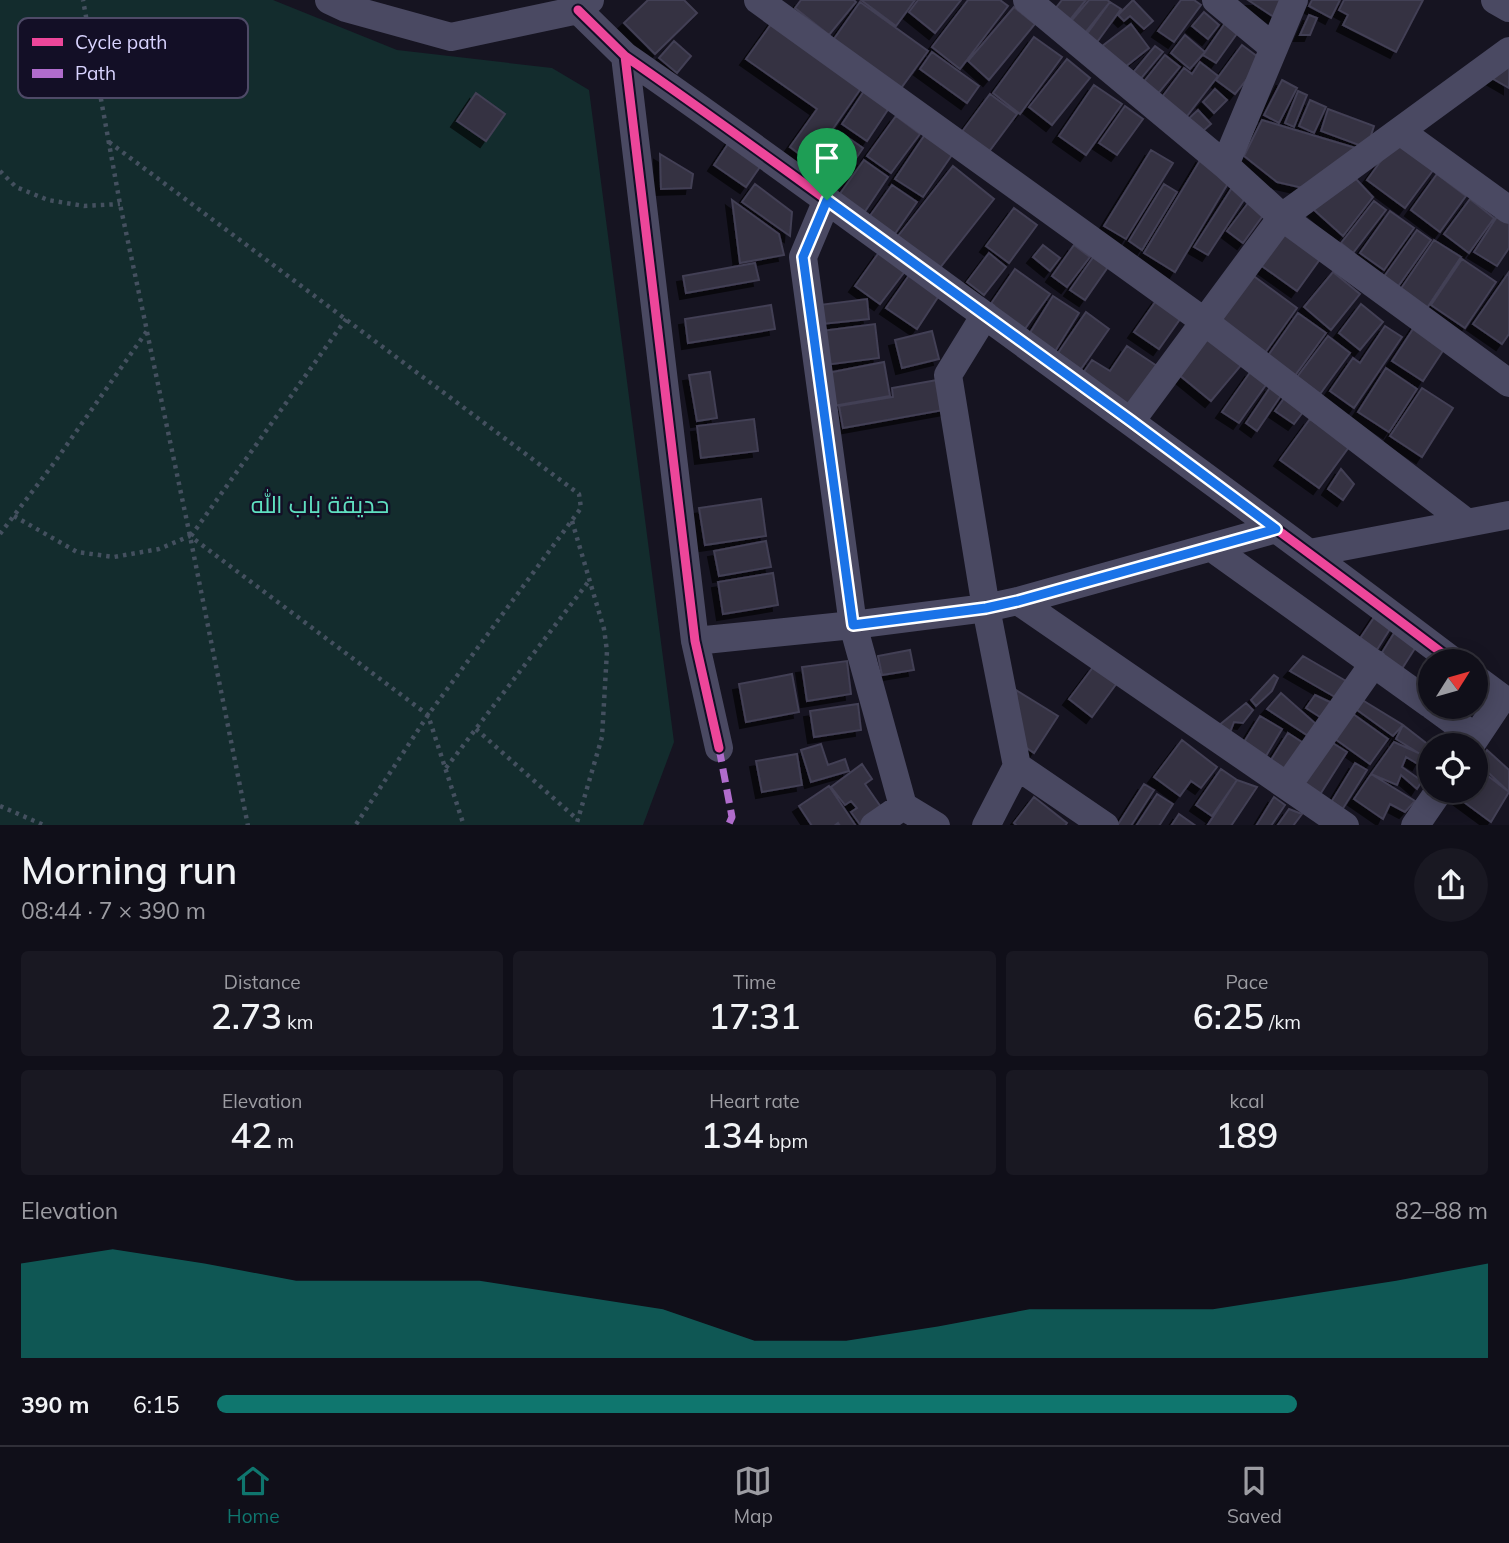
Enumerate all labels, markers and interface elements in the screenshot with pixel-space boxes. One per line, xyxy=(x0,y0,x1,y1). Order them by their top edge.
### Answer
legend xyxy=(18,18,248,98)
text: Cycle path xyxy=(75,30,167,54)
text: Path xyxy=(75,61,116,85)
pin xyxy=(797,128,857,200)
icon: arrive xyxy=(808,139,846,177)
park label: حديقة باب الله xyxy=(251,489,389,519)
north arrow xyxy=(1418,649,1488,719)
map controls xyxy=(1418,649,1488,803)
button: locate xyxy=(1418,733,1488,803)
text: Morning run xyxy=(21,846,237,894)
button: share xyxy=(1414,848,1488,922)
text: 08:44 · 7 × 390 m xyxy=(21,896,206,925)
text: Distance xyxy=(224,970,301,994)
text: Time xyxy=(733,970,776,994)
text: Pace xyxy=(1225,970,1268,994)
text: 2.73 xyxy=(211,994,282,1038)
text: 17:31 xyxy=(708,994,801,1038)
text: 6:25 xyxy=(1193,994,1264,1038)
text: km xyxy=(282,1010,314,1034)
text: /km xyxy=(1264,1010,1301,1034)
text: Elevation xyxy=(222,1089,302,1113)
text: Heart rate xyxy=(709,1089,800,1113)
text: kcal xyxy=(1229,1089,1264,1113)
text: 42 xyxy=(230,1113,272,1157)
text: 134 xyxy=(701,1113,764,1157)
text: 189 xyxy=(1215,1113,1278,1157)
text: m xyxy=(272,1129,294,1153)
text: bpm xyxy=(764,1129,808,1153)
text: Elevation xyxy=(21,1196,118,1225)
text: 82–88 m xyxy=(1395,1196,1488,1225)
text: 390 m xyxy=(21,1390,89,1419)
text: 6:15 xyxy=(133,1390,180,1419)
tab: Home xyxy=(227,1462,280,1528)
tab: Map xyxy=(734,1462,773,1528)
tab: Saved xyxy=(1227,1462,1282,1528)

